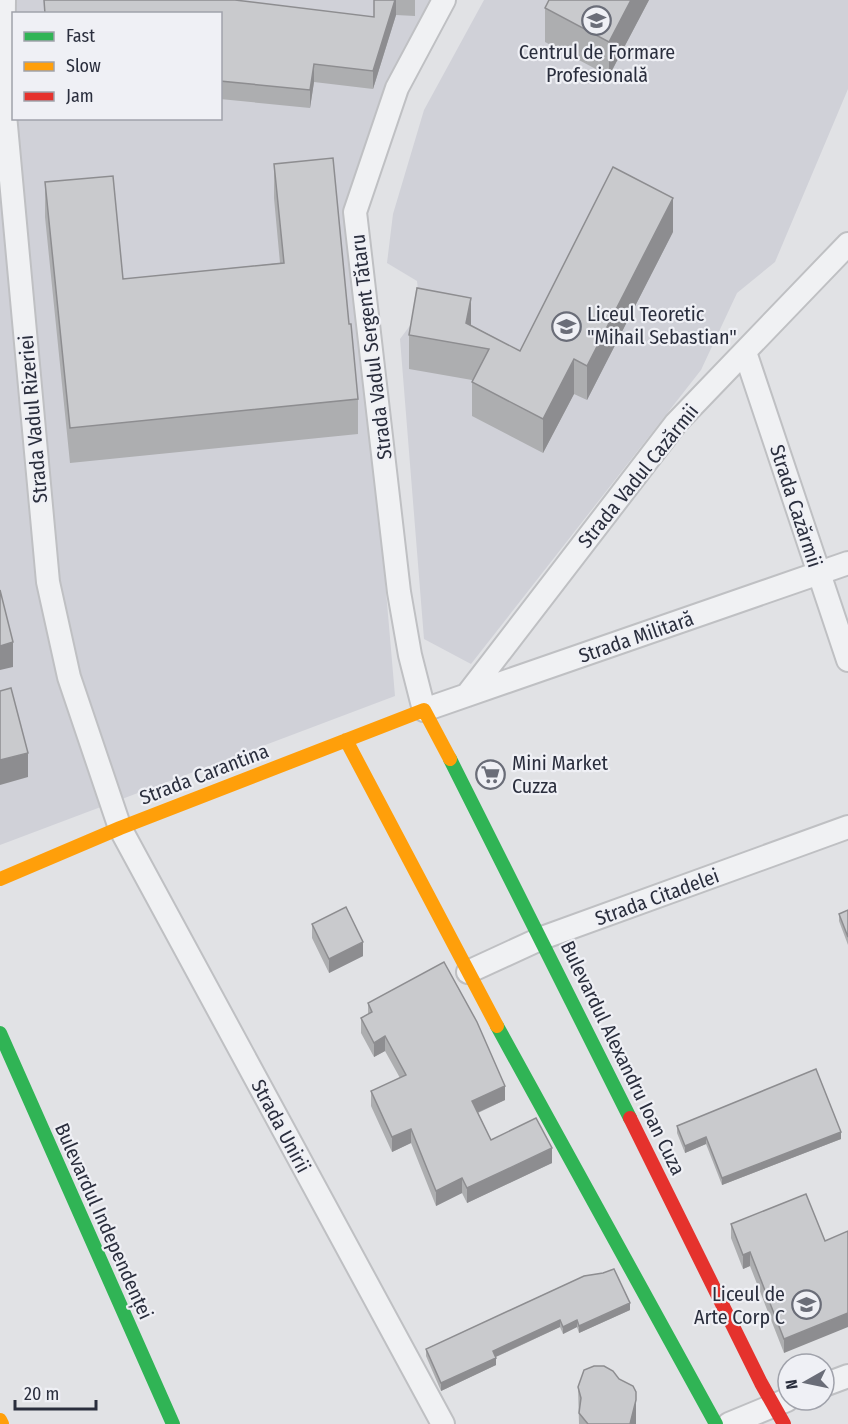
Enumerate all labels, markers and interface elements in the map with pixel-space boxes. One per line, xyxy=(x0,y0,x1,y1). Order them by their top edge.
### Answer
school or university icon: Centrul de Formare Profesională xyxy=(581,5,613,37)
legend xyxy=(12,12,222,120)
text: Fast xyxy=(66,25,95,47)
place label: Centrul de Formare Profesională xyxy=(519,40,675,87)
text: Slow xyxy=(66,55,101,77)
text: Jam xyxy=(66,85,94,107)
street label: Strada Vadul Sergent Tătaru xyxy=(345,233,397,461)
place label: Liceul Teoretic "Mihail Sebastian" xyxy=(587,302,737,349)
school or university icon: Liceul Teoretic "Mihail Sebastian" xyxy=(550,310,582,342)
street label: Strada Vadul Rizeriei xyxy=(14,334,52,504)
street label: Strada Vadul Cazărmii xyxy=(573,399,703,553)
street label: Strada Cazărmii xyxy=(765,442,827,570)
street label: Strada Militară xyxy=(575,606,697,668)
street label: Strada Carantina xyxy=(136,738,272,810)
place label: Mini Market Cuzza xyxy=(512,751,609,798)
supermarket icon: Mini Market Cuzza xyxy=(475,759,507,791)
street label: Strada Citadelei xyxy=(592,864,722,930)
street label: Bulevardul Alexandru Ioan Cuza xyxy=(556,937,690,1179)
street label: Strada Unirii xyxy=(246,1075,316,1177)
street label: Bulevardul Independenței xyxy=(49,1119,158,1323)
place label: Liceul de Arte Corp C xyxy=(694,1282,785,1329)
school or university icon: Liceul de Arte Corp C xyxy=(790,1289,822,1321)
north arrow xyxy=(776,1352,836,1412)
scale bar xyxy=(15,1373,96,1411)
text: N xyxy=(782,1378,802,1390)
text: 20 m xyxy=(24,1383,59,1405)

